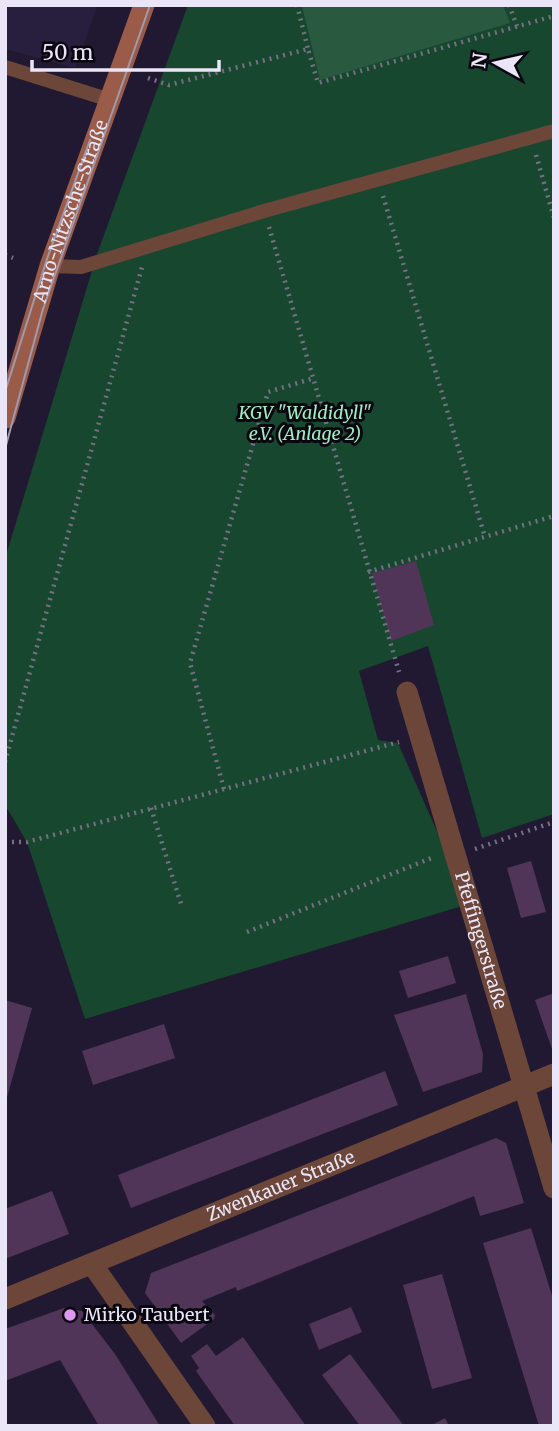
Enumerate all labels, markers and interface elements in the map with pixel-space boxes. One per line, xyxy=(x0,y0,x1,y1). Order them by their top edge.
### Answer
scale bar xyxy=(32,28,219,72)
north arrow xyxy=(461,28,531,98)
text: 50 m xyxy=(42,39,93,66)
text: N xyxy=(466,52,492,70)
street label: Arno-Nitzsche-Straße xyxy=(28,117,113,306)
park label: KGV "Waldidyll" e.V. (Anlage 2) xyxy=(238,401,371,445)
street label: Pfeffingerstraße xyxy=(450,869,512,1012)
street label: Zwenkauer Straße xyxy=(203,1145,358,1226)
place label: Mirko Taubert xyxy=(84,1303,209,1326)
marker: Mirko Taubert xyxy=(62,1307,78,1323)

